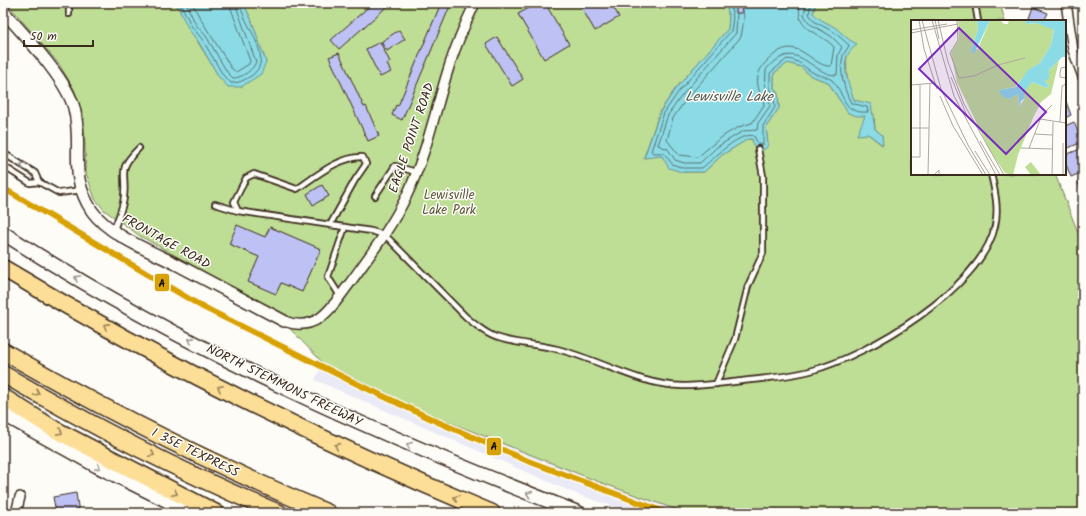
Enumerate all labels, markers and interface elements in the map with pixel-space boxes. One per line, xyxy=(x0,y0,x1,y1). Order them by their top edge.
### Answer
inset map xyxy=(911,20,1066,175)
scale bar xyxy=(24,22,93,48)
text: 50 m xyxy=(30,27,57,46)
street label: EAGLE POINT ROAD xyxy=(383,80,441,196)
water label: Lewisville Lake xyxy=(685,86,775,108)
one-way arrow xyxy=(20,163,27,170)
park label: Lewisville Lake Park xyxy=(422,185,477,221)
street label: FRONTAGE ROAD xyxy=(118,209,214,275)
line badge: A xyxy=(154,273,170,292)
one-way arrow xyxy=(74,275,81,282)
text: A xyxy=(159,275,166,293)
one-way arrow xyxy=(103,324,110,331)
one-way arrow xyxy=(187,338,195,345)
street label: NORTH STEMMONS FREEWAY xyxy=(202,339,366,433)
one-way arrow xyxy=(217,386,224,393)
one-way arrow xyxy=(33,389,40,396)
street label: I 35E TEXPRESS xyxy=(148,423,242,483)
one-way arrow xyxy=(56,427,63,435)
line badge: A xyxy=(486,437,502,456)
text: A xyxy=(491,438,498,456)
one-way arrow xyxy=(405,441,412,449)
one-way arrow xyxy=(333,443,341,451)
one-way arrow xyxy=(147,449,155,457)
one-way arrow xyxy=(94,462,102,469)
one-way arrow xyxy=(171,488,179,495)
one-way arrow xyxy=(526,490,533,498)
one-way arrow xyxy=(452,495,460,503)

